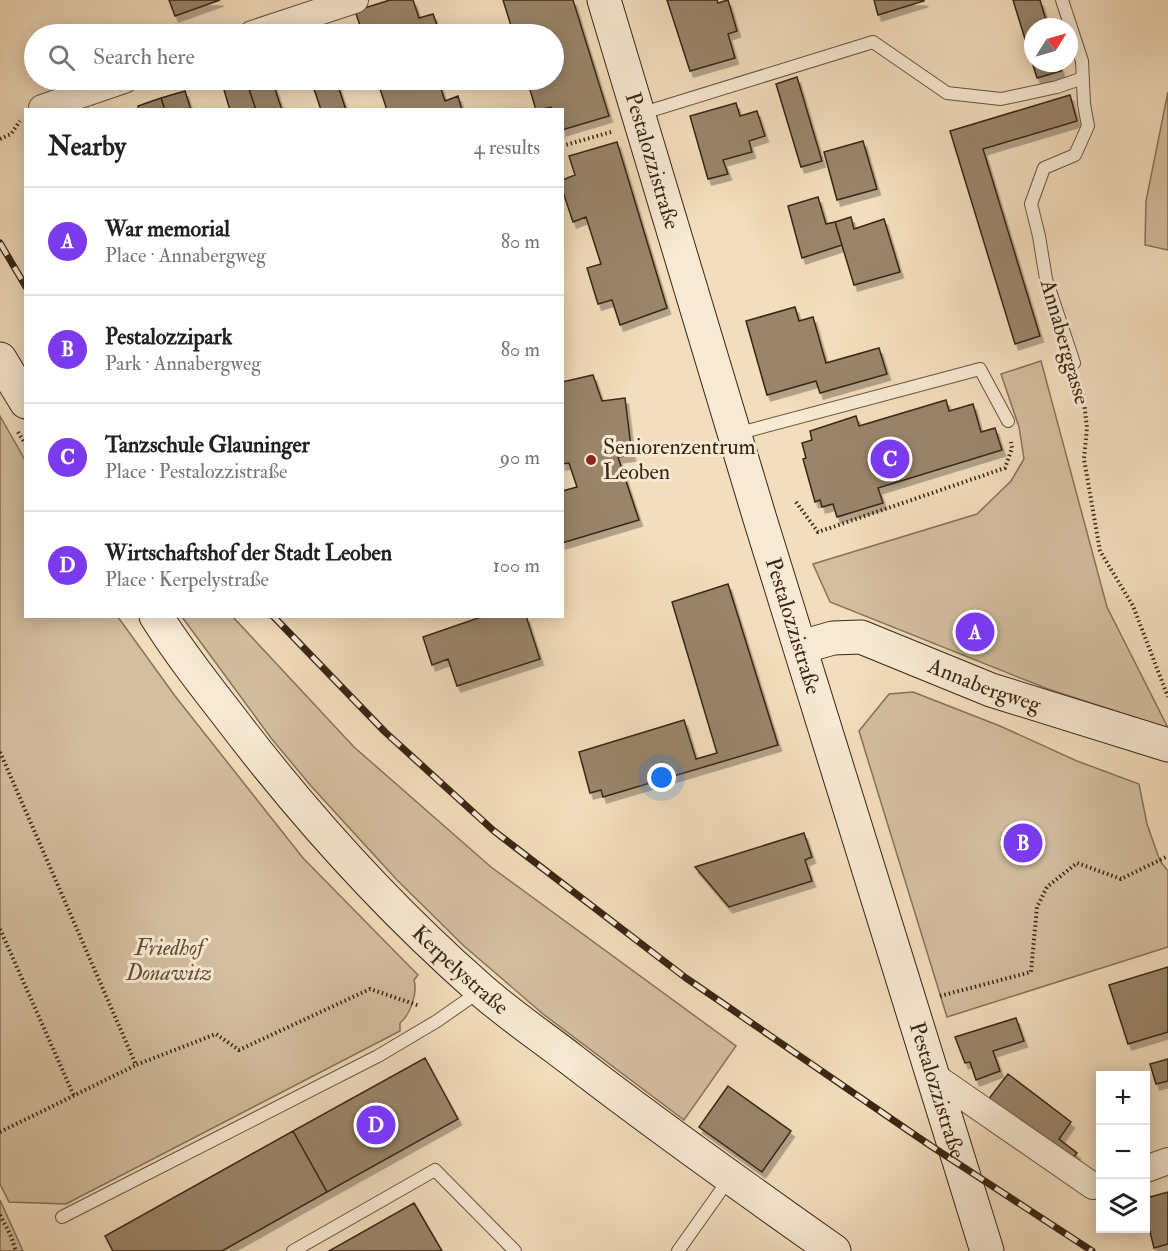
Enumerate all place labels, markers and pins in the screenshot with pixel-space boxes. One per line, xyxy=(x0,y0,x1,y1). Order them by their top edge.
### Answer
place label: Seniorenzentrum Leoben xyxy=(603,433,756,486)
pin: C xyxy=(870,436,910,482)
marker: Seniorenzentrum Leoben xyxy=(584,453,598,467)
pin: A xyxy=(956,610,994,654)
pin: B xyxy=(1004,820,1042,866)
pin: D xyxy=(356,1102,395,1148)

